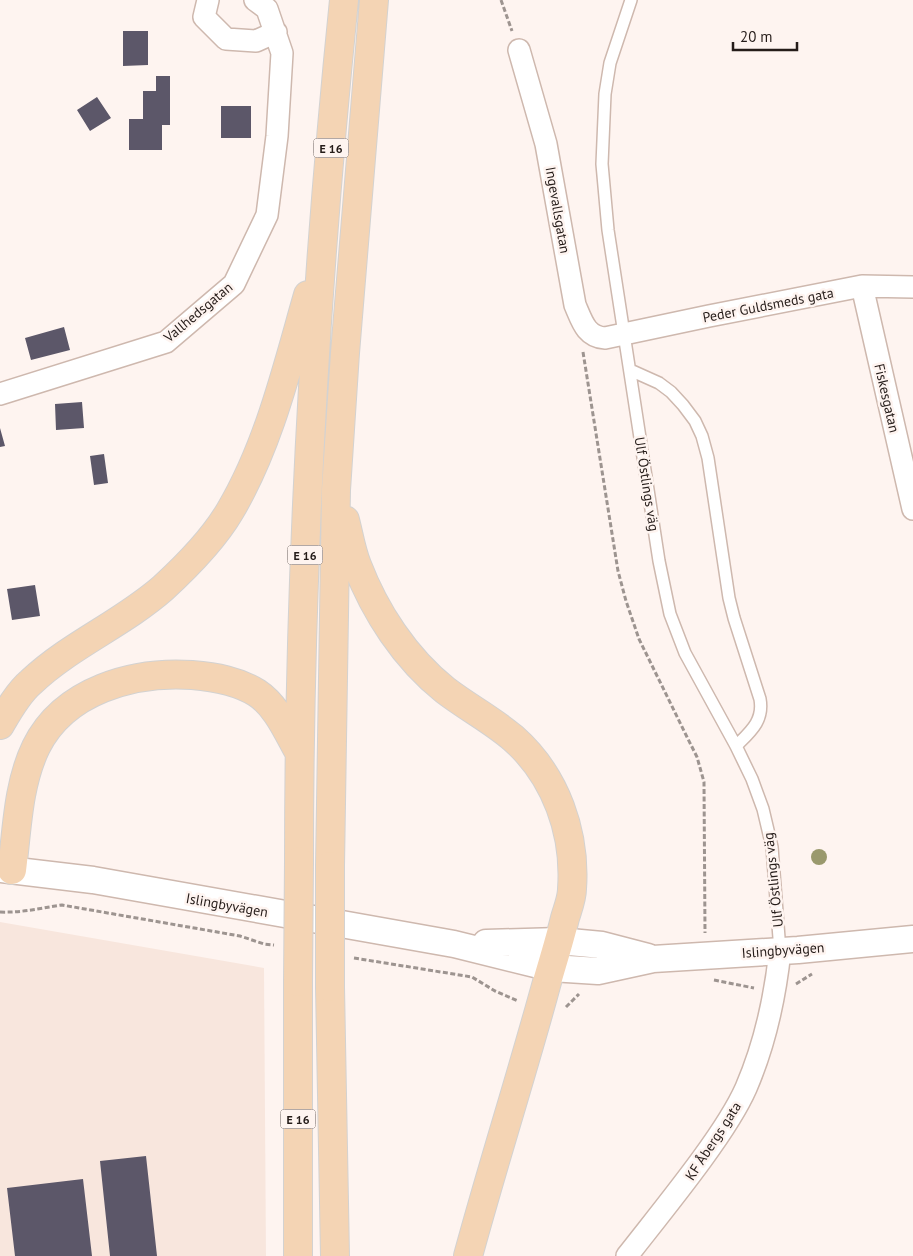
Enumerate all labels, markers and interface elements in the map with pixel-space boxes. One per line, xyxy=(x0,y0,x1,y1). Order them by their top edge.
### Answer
scale bar xyxy=(733,20,797,52)
text: 20 m xyxy=(740,27,773,46)
road number: E 16 xyxy=(314,138,348,158)
street label: Ingevallsgatan xyxy=(542,165,574,255)
street label: Vallhedsgatan xyxy=(159,278,236,347)
street label: Peder Guldsmeds gata xyxy=(701,283,835,327)
street label: Fiskesgatan xyxy=(870,362,904,434)
street label: Ulf Östlings väg xyxy=(631,436,663,532)
road number: E 16 xyxy=(288,546,322,564)
street label: Ulf Östlings väg xyxy=(759,832,787,928)
street label: Islingbyvägen xyxy=(185,889,269,921)
street label: Islingbyvägen xyxy=(741,938,825,962)
street label: KF Åbergs gata xyxy=(681,1098,745,1184)
road number: E 16 xyxy=(280,1110,316,1128)

